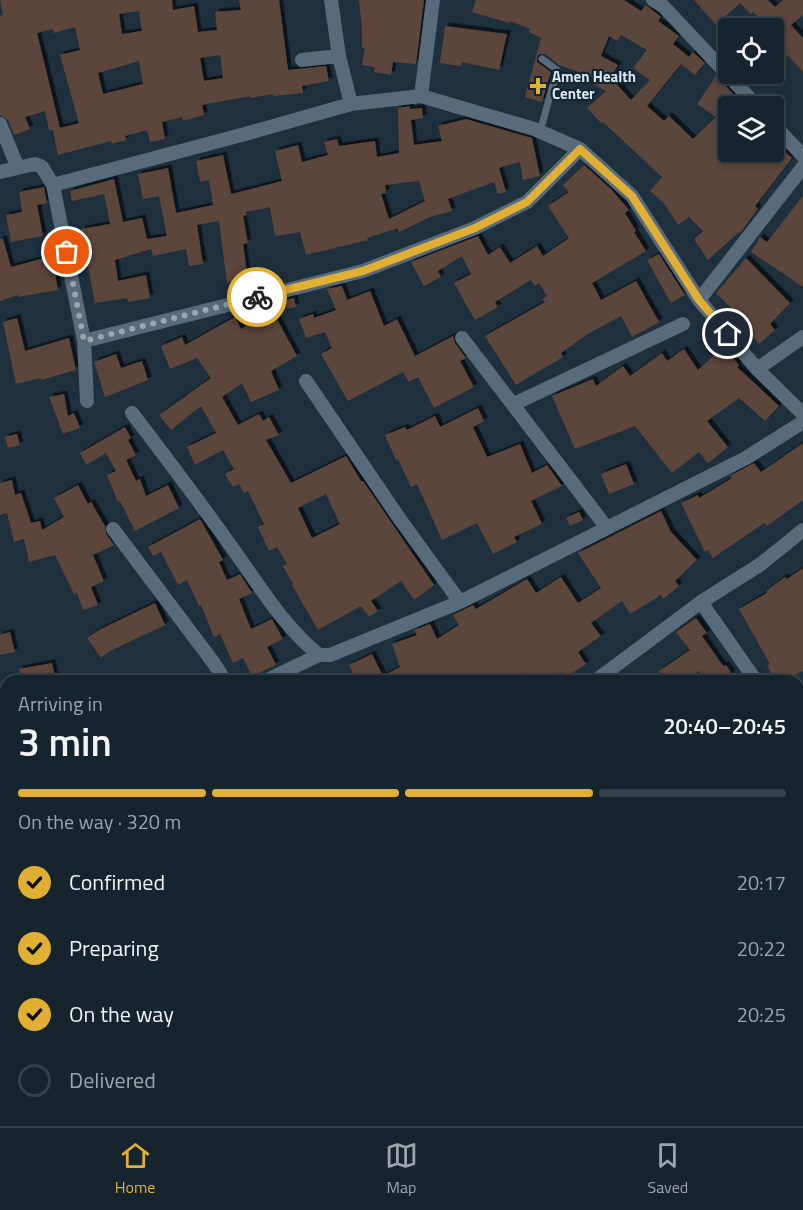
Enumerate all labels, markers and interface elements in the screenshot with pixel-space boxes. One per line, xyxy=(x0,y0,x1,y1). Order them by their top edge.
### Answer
map controls xyxy=(718,18,784,162)
button: locate xyxy=(718,18,784,84)
place label: Amen Health Center xyxy=(552,65,636,105)
marker: Amen Health Center xyxy=(529,77,547,95)
button: layers xyxy=(718,96,784,162)
pin xyxy=(41,226,92,277)
icon: bag xyxy=(50,235,83,268)
courier xyxy=(227,267,287,327)
icon: bike xyxy=(241,281,274,314)
pin xyxy=(702,308,753,359)
icon: home xyxy=(711,317,744,350)
text: Arriving in xyxy=(18,688,103,719)
text: 20:40–20:45 xyxy=(663,709,786,743)
text: 3 min xyxy=(18,712,112,771)
text: On the way · 320 m xyxy=(18,806,181,837)
text: Confirmed xyxy=(69,865,165,899)
icon: check xyxy=(18,866,51,899)
text: 20:17 xyxy=(737,867,786,898)
text: Preparing xyxy=(69,931,159,965)
icon: check xyxy=(18,932,51,965)
text: 20:22 xyxy=(737,933,786,964)
text: On the way xyxy=(69,997,174,1031)
icon: check xyxy=(18,998,51,1031)
text: 20:25 xyxy=(737,999,786,1030)
text: Delivered xyxy=(69,1063,156,1097)
tab: Home xyxy=(115,1139,155,1199)
tab: Map xyxy=(385,1139,418,1199)
tab: Saved xyxy=(647,1139,688,1199)

